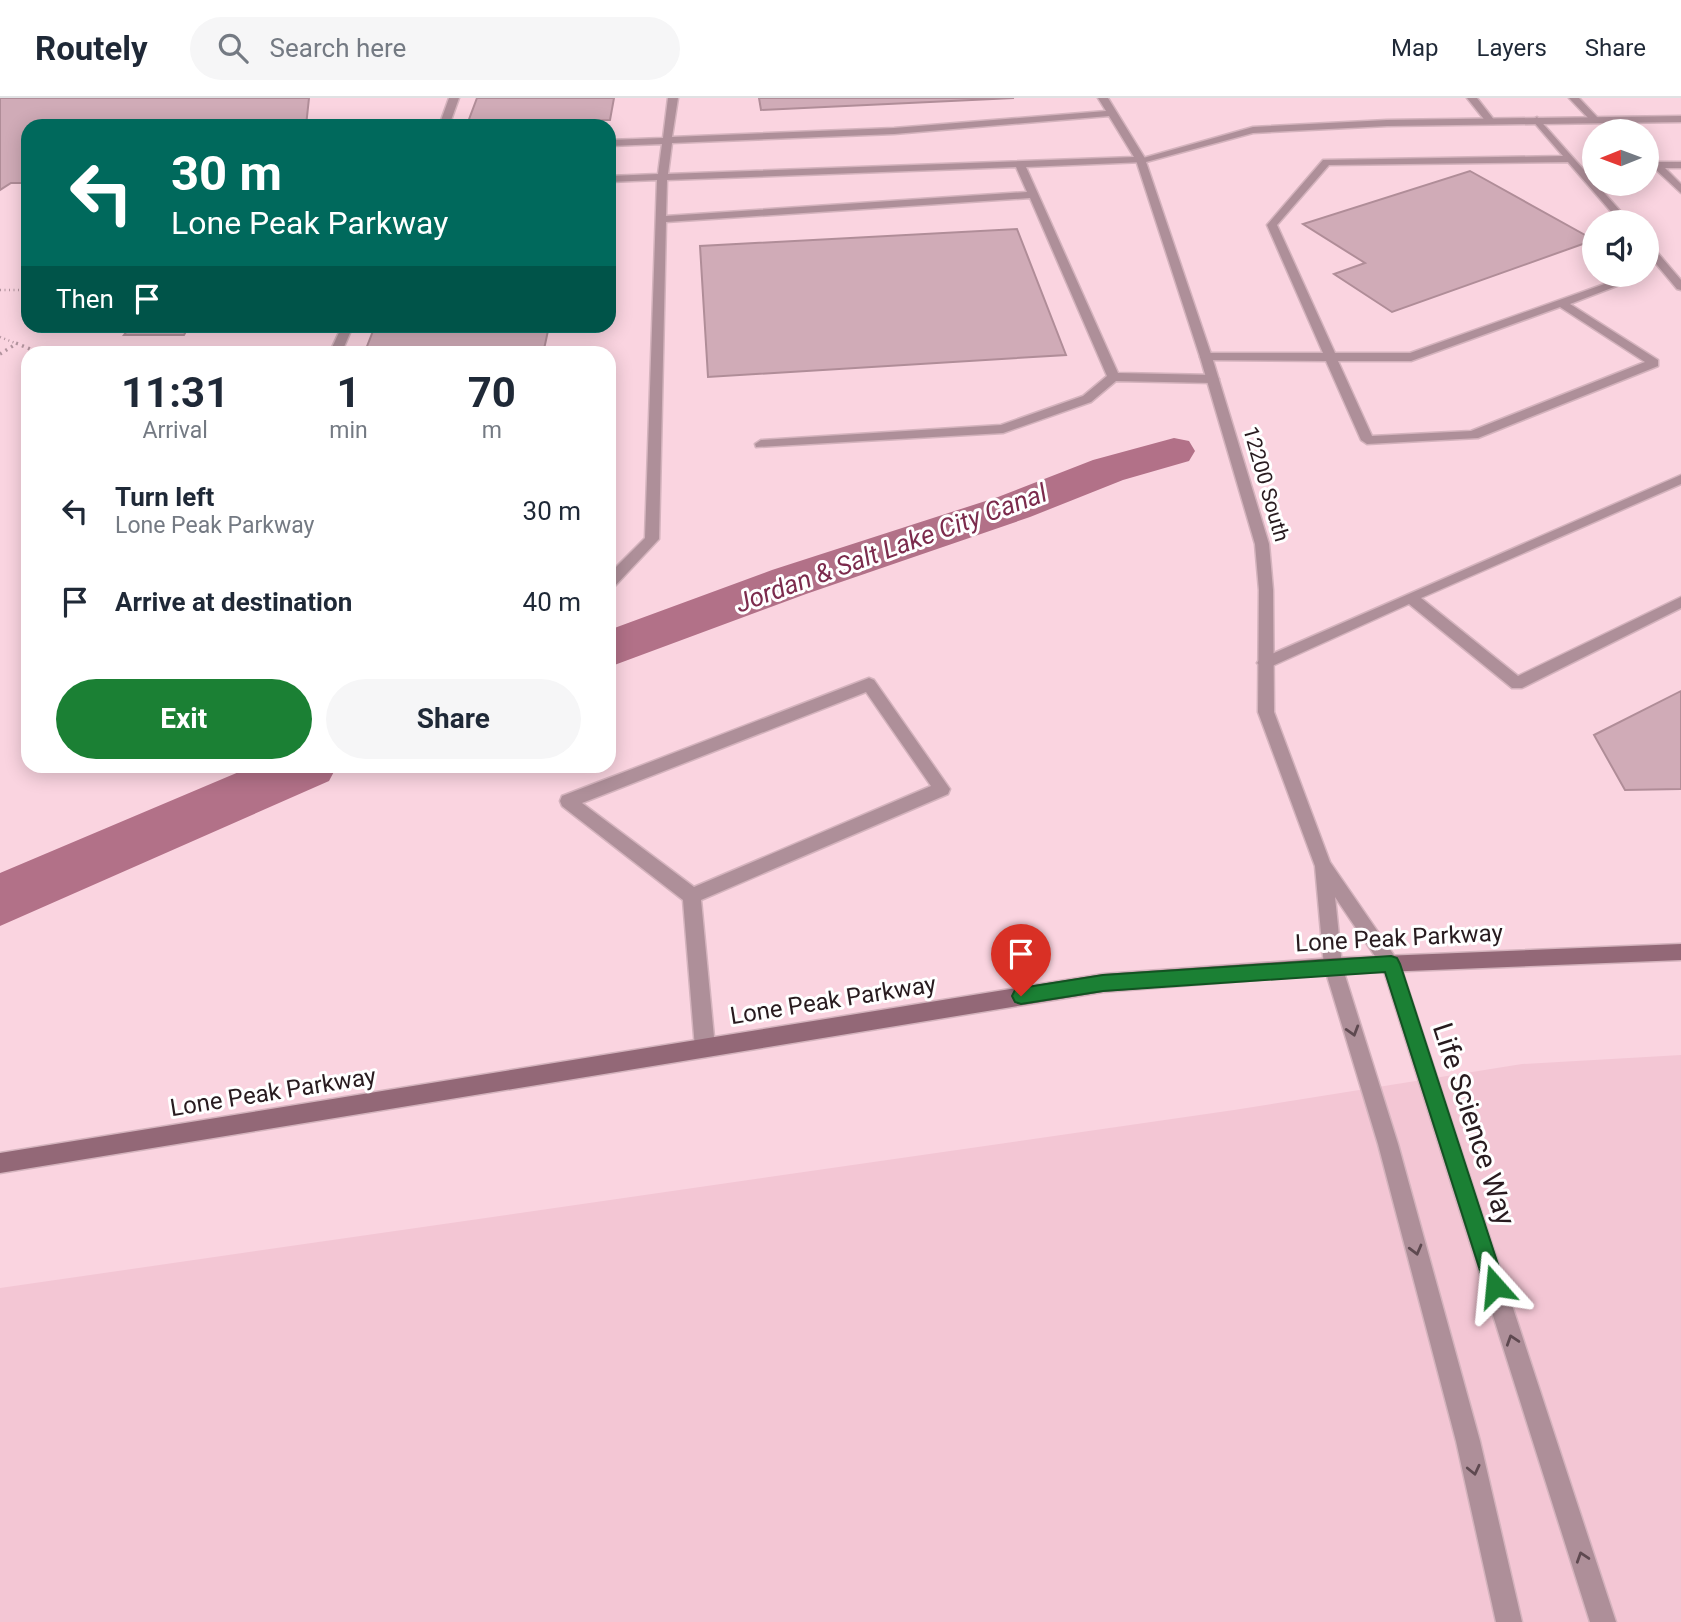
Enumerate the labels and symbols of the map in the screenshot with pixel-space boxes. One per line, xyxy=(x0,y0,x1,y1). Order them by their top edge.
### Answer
north arrow xyxy=(1582,119,1659,196)
street label: 12200 South xyxy=(1238,424,1294,544)
water label: Jordan & Salt Lake City Canal xyxy=(731,477,1052,618)
street label: Lone Peak Parkway xyxy=(1294,919,1504,957)
pin xyxy=(991,924,1051,996)
street label: Lone Peak Parkway xyxy=(728,970,939,1030)
street label: Life Science Way xyxy=(1426,1019,1522,1229)
one-way arrow xyxy=(1345,1025,1359,1037)
street label: Lone Peak Parkway xyxy=(168,1062,379,1122)
one-way arrow xyxy=(1408,1244,1422,1256)
position arrow xyxy=(1458,1249,1532,1323)
one-way arrow xyxy=(1506,1335,1521,1347)
one-way arrow xyxy=(1466,1464,1481,1476)
one-way arrow xyxy=(1576,1551,1590,1564)

